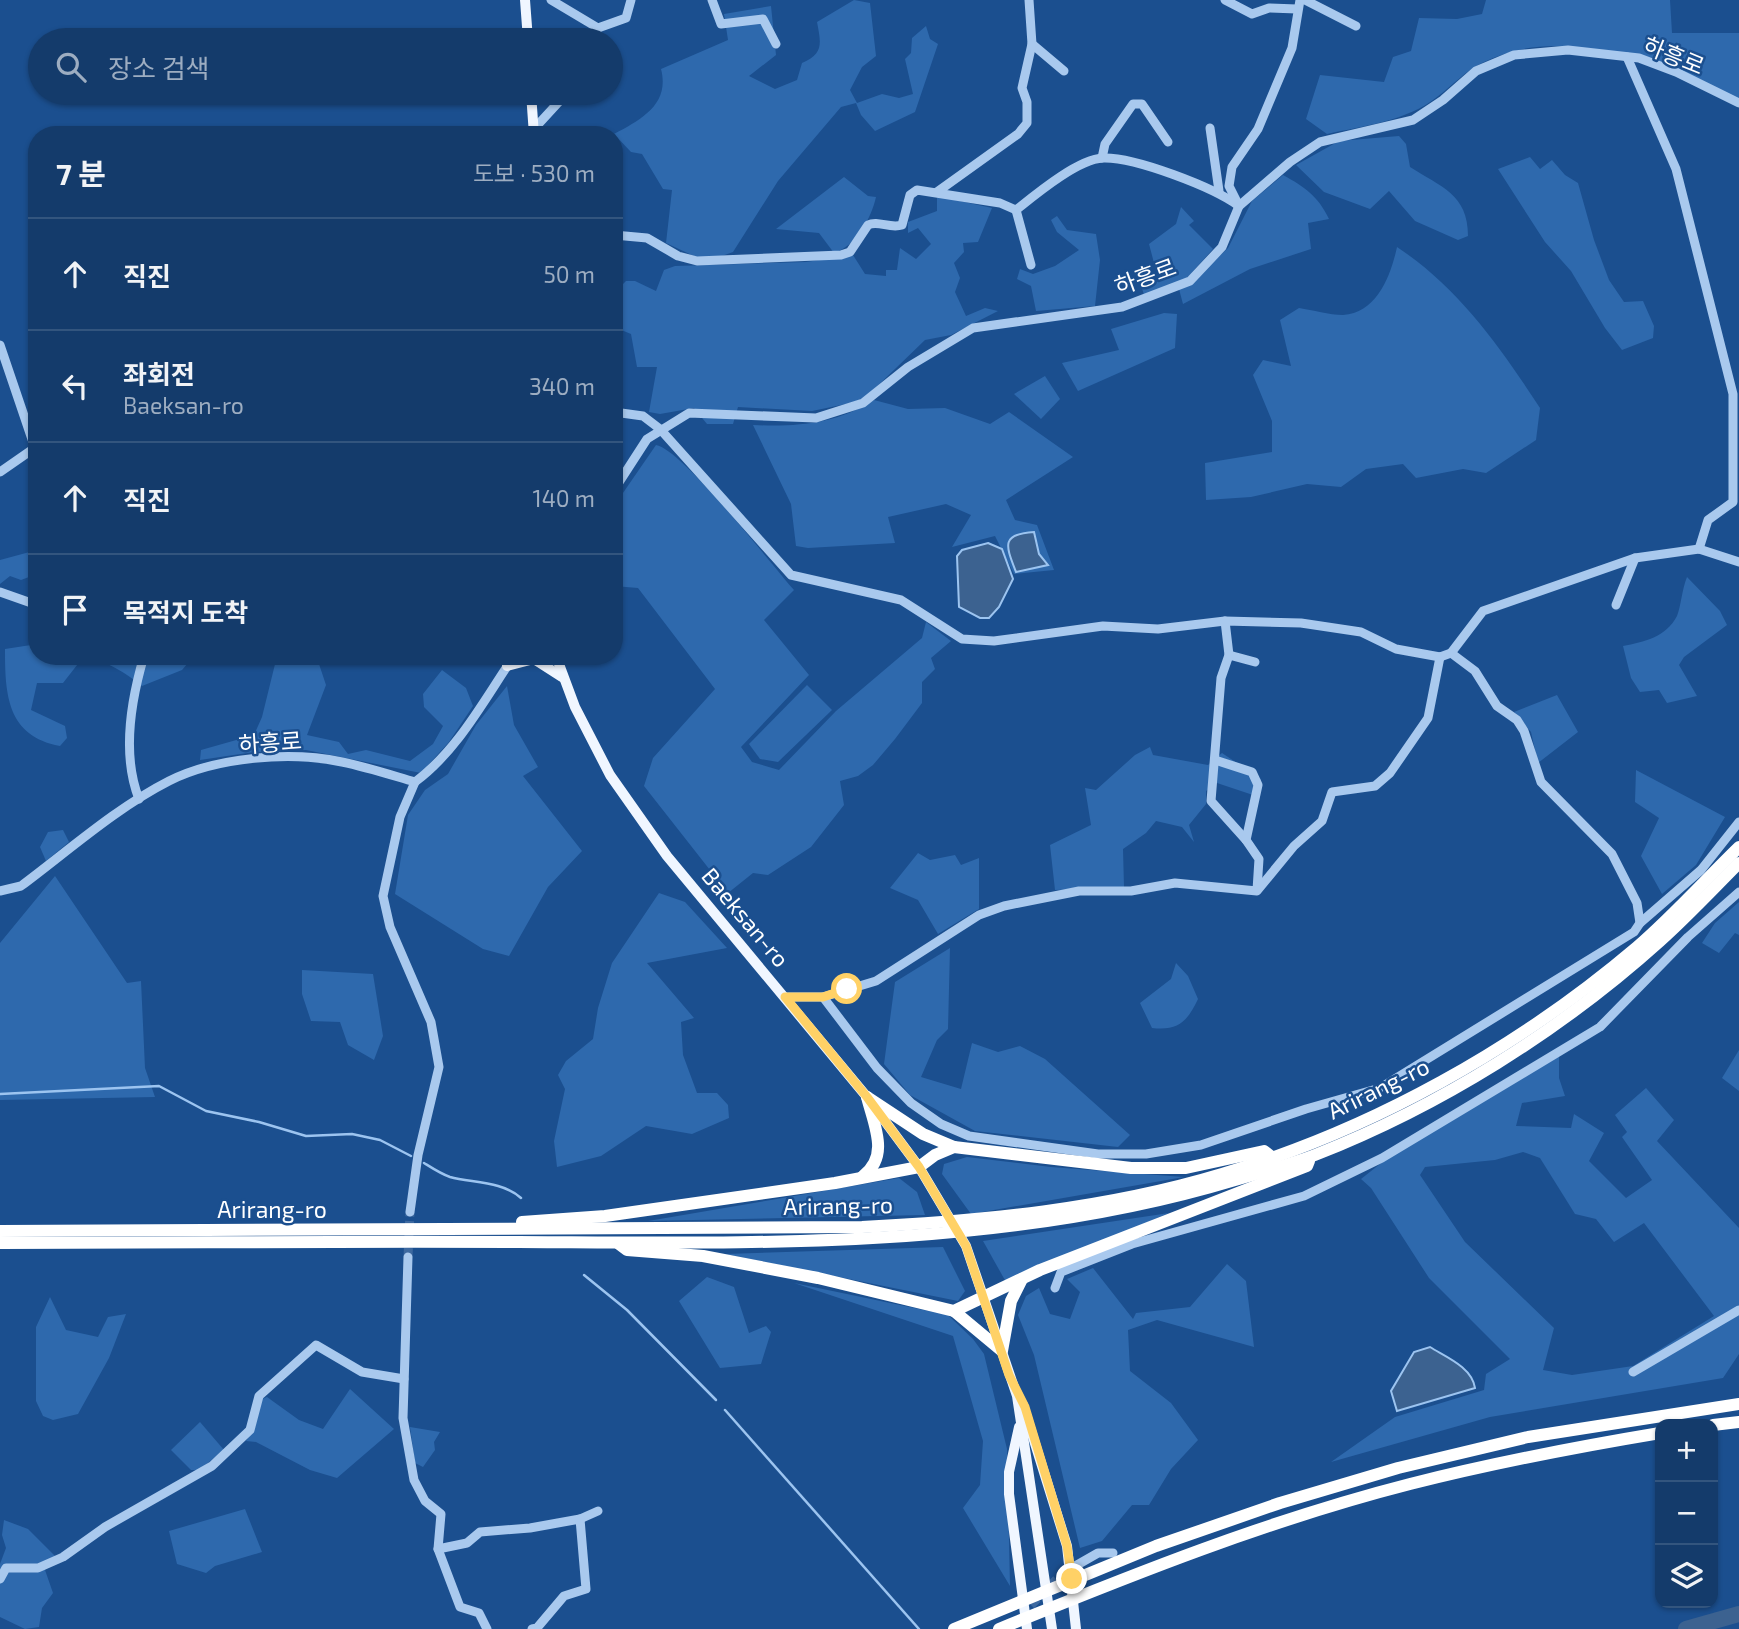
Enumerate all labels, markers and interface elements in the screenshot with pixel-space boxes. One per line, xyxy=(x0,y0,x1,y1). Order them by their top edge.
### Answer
search box xyxy=(28,28,623,105)
street label: 하흥로 xyxy=(1639,30,1709,80)
icon: search xyxy=(52,48,90,86)
text: 장소 검색 xyxy=(108,52,209,83)
text: 7 분 xyxy=(56,155,106,191)
text: 도보 · 530 m xyxy=(473,159,595,187)
street label: 하흥로 xyxy=(1110,252,1180,300)
icon: ahead xyxy=(56,255,94,293)
text: 직진 xyxy=(123,260,171,291)
text: 50 m xyxy=(544,260,595,288)
text: 좌회전 xyxy=(123,358,195,389)
icon: left xyxy=(56,367,94,405)
text: 340 m xyxy=(529,372,595,400)
text: Baeksan-ro xyxy=(123,391,244,419)
icon: ahead xyxy=(56,479,94,517)
text: 직진 xyxy=(123,484,171,515)
text: 140 m xyxy=(533,484,595,512)
icon: arrive xyxy=(56,591,94,629)
text: 목적지 도착 xyxy=(123,596,248,627)
street label: 하흥로 xyxy=(237,726,303,758)
street label: Baeksan-ro xyxy=(696,862,796,972)
route start xyxy=(831,973,862,1004)
street label: Arirang-ro xyxy=(1323,1051,1433,1125)
street label: Arirang-ro xyxy=(783,1190,893,1220)
street label: Arirang-ro xyxy=(217,1195,327,1223)
map controls xyxy=(1655,1419,1718,1608)
button: + xyxy=(1655,1419,1718,1482)
button: − xyxy=(1655,1482,1718,1545)
button: layers xyxy=(1655,1545,1718,1608)
route end xyxy=(1056,1563,1087,1594)

